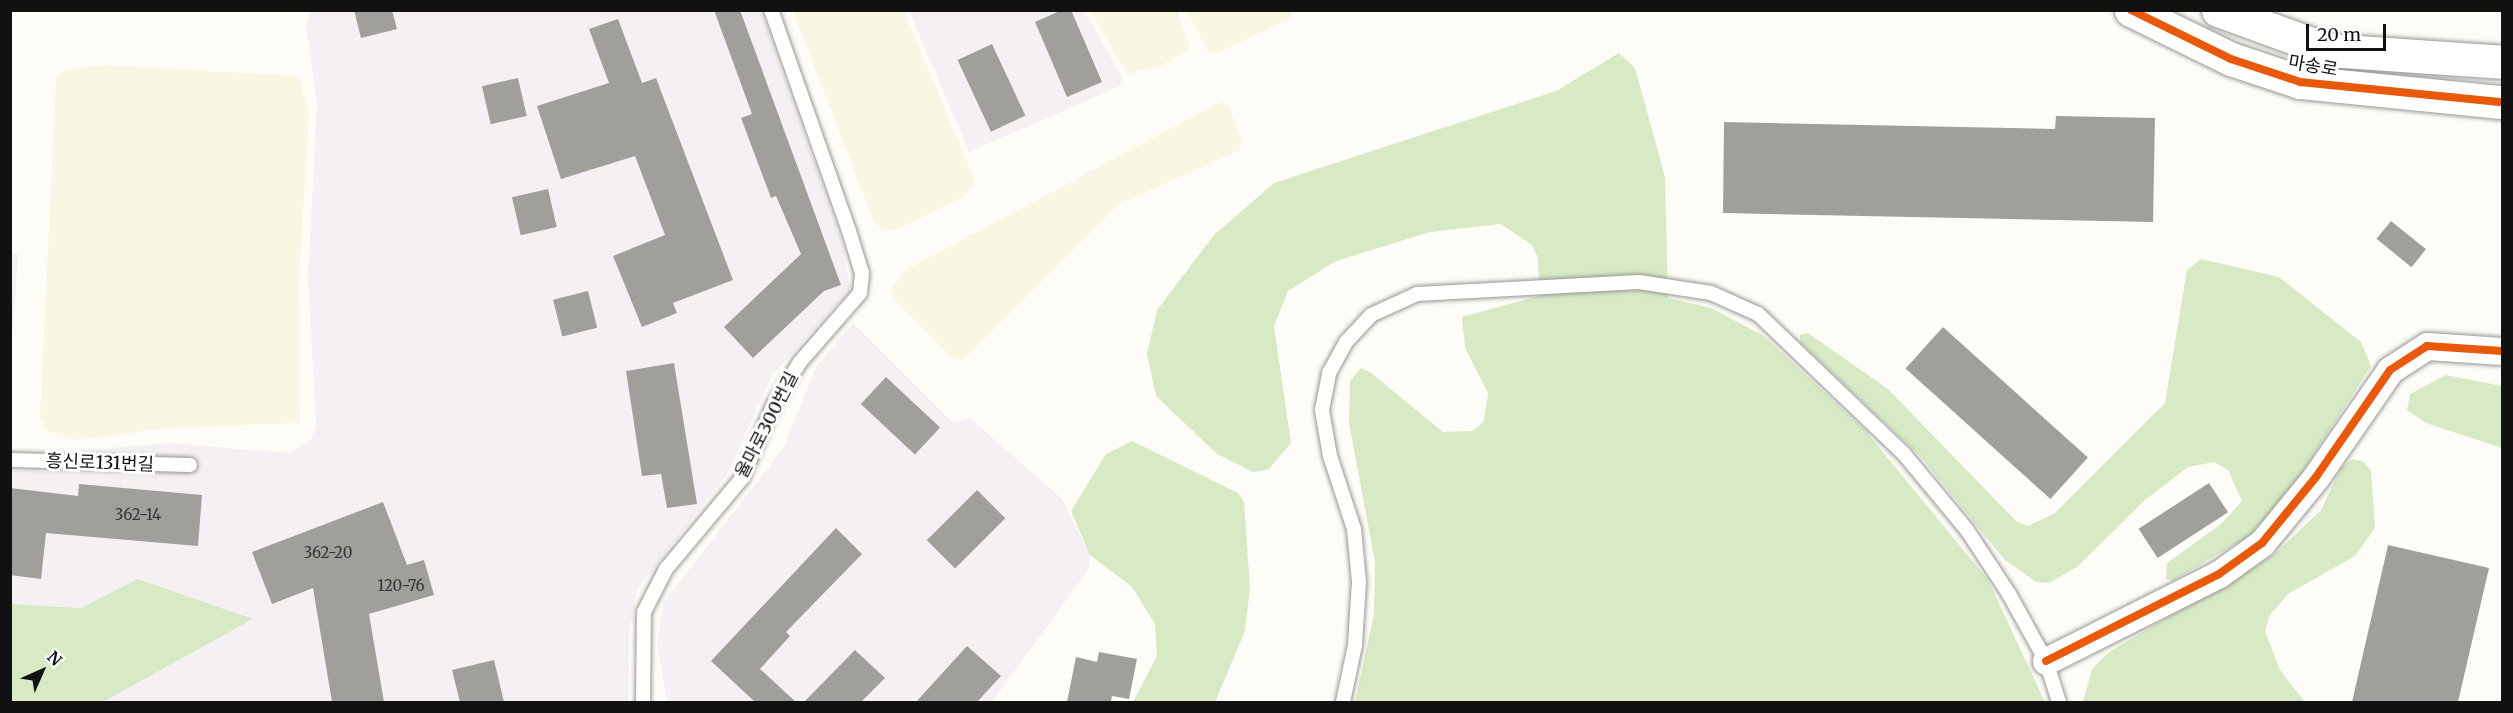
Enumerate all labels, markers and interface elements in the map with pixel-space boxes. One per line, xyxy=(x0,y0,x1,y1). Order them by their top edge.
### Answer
scale bar xyxy=(2309,12,2388,50)
text: 20 m xyxy=(2317,23,2361,46)
street label: 마송로 xyxy=(2287,51,2339,81)
street label: 율마로300번길 xyxy=(731,368,803,482)
street label: 흥신로131번길 xyxy=(46,450,154,476)
house number: 362-14 xyxy=(115,506,161,524)
house number: 362-20 xyxy=(304,544,352,562)
house number: 120-76 xyxy=(377,577,425,595)
north arrow xyxy=(12,641,72,701)
text: N xyxy=(43,647,66,670)

